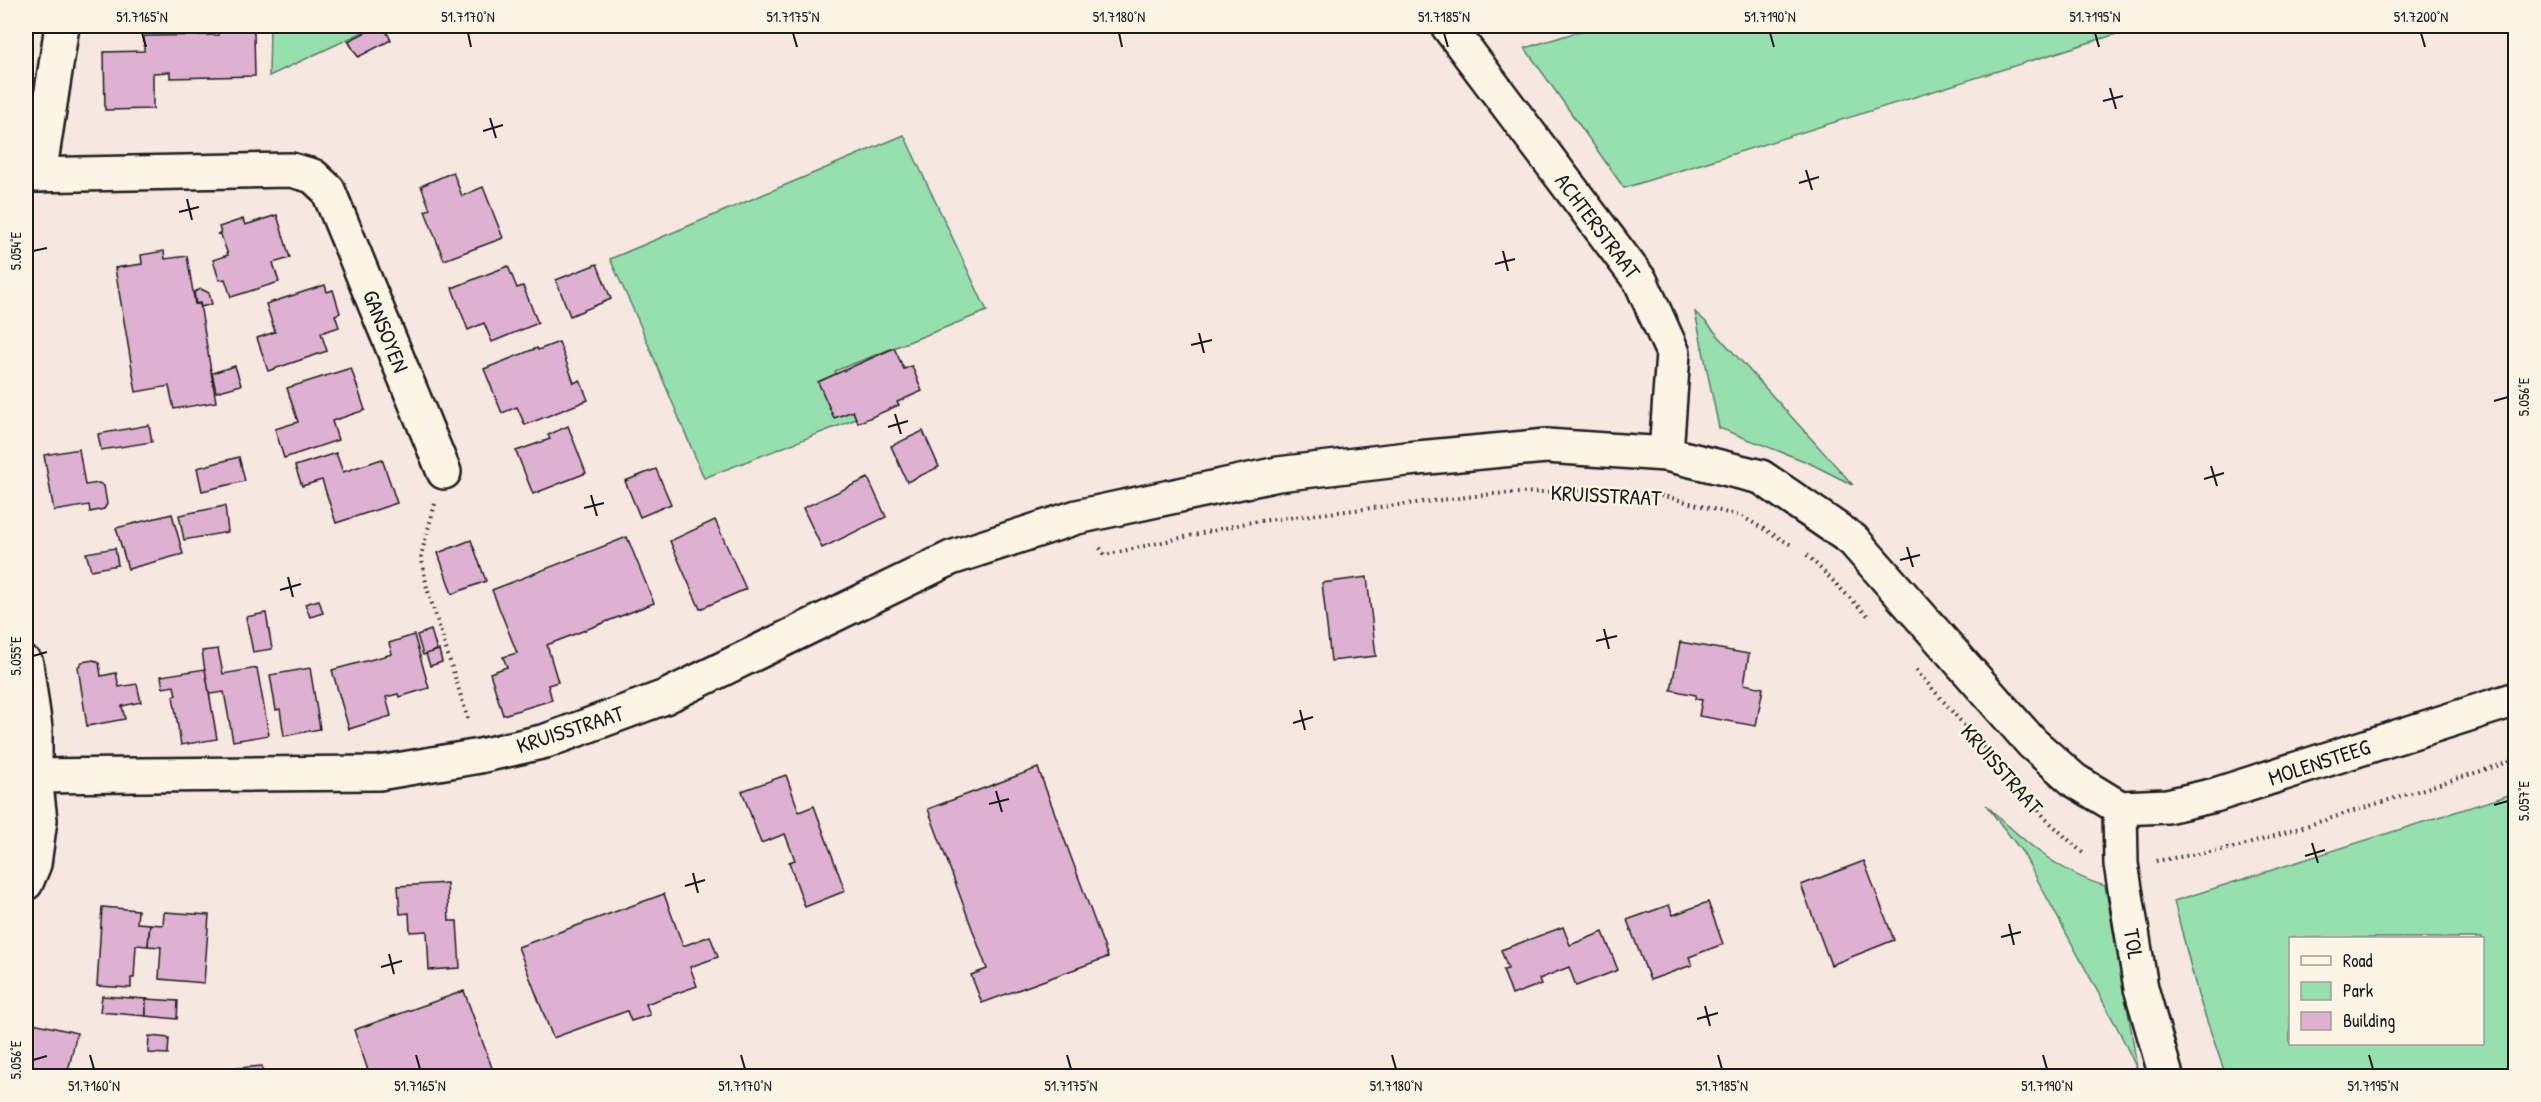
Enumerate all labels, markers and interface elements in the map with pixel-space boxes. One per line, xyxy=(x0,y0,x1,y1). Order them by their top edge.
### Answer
text: 51.7165°N xyxy=(116,6,168,27)
text: 51.7170°N xyxy=(441,6,495,27)
text: 51.7175°N xyxy=(766,6,820,27)
text: 51.7180°N xyxy=(1093,6,1145,27)
text: 51.7185°N xyxy=(1418,6,1470,27)
text: 51.7190°N xyxy=(1744,6,1796,27)
text: 51.7195°N xyxy=(2069,6,2121,27)
text: 51.7200°N xyxy=(2394,6,2448,27)
street label: ACHTERSTRAAT xyxy=(1548,167,1648,286)
text: 5.054°E xyxy=(5,231,26,270)
street label: GANSOYEN xyxy=(356,285,416,377)
text: 5.056°E xyxy=(2513,377,2534,416)
street label: KRUISSTRAAT xyxy=(1550,477,1663,513)
text: 5.055°E xyxy=(5,636,26,676)
street label: KRUISSTRAAT xyxy=(513,697,628,760)
street label: KRUISSTRAAT xyxy=(1954,717,2050,821)
street label: MOLENSTEEG xyxy=(2264,731,2374,793)
text: 5.057°E xyxy=(2513,781,2534,821)
street label: TOL xyxy=(2117,926,2151,962)
legend xyxy=(2289,937,2484,1045)
text: Road xyxy=(2343,948,2373,973)
text: Park xyxy=(2343,978,2374,1003)
text: Building xyxy=(2343,1008,2395,1033)
text: 5.056°E xyxy=(5,1040,26,1079)
text: 51.7160°N xyxy=(68,1075,120,1096)
text: 51.7165°N xyxy=(394,1075,446,1096)
text: 51.7170°N xyxy=(718,1075,772,1096)
text: 51.7175°N xyxy=(1044,1075,1098,1096)
text: 51.7180°N xyxy=(1370,1075,1422,1096)
text: 51.7185°N xyxy=(1696,1075,1748,1096)
text: 51.7190°N xyxy=(2021,1075,2073,1096)
text: 51.7195°N xyxy=(2347,1075,2399,1096)

